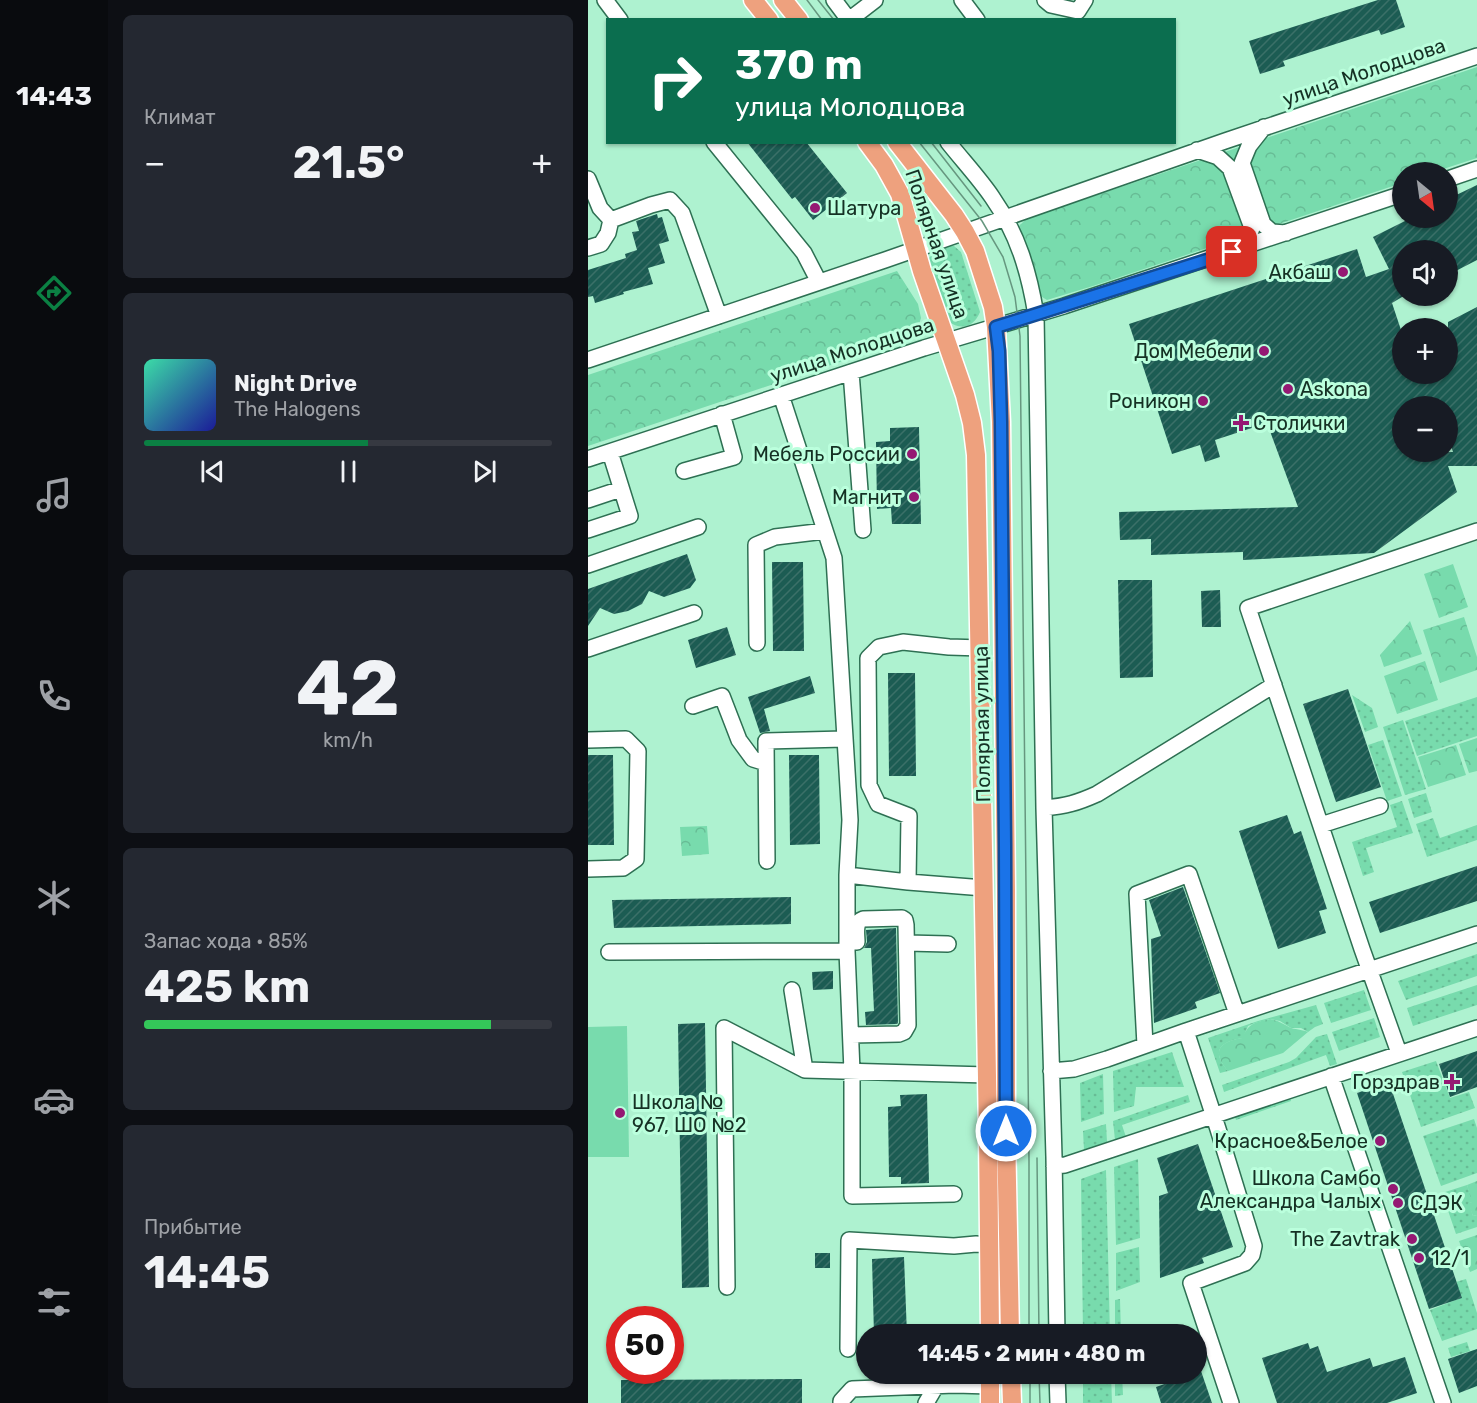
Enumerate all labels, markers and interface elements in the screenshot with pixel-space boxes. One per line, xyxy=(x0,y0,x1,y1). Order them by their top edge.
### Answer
street label: улица Молодцова xyxy=(1279,33,1449,111)
text: 370 m xyxy=(735,40,863,90)
icon: right xyxy=(636,42,714,120)
text: 14:43 xyxy=(16,80,92,112)
text: улица Молодцова xyxy=(735,91,966,123)
text: Климат xyxy=(144,105,216,129)
text: 21.5° xyxy=(292,136,404,189)
text: − xyxy=(144,143,165,182)
text: + xyxy=(531,143,552,182)
north arrow xyxy=(1392,162,1458,228)
map controls xyxy=(1392,162,1458,462)
street label: Полярная улица xyxy=(900,166,974,322)
place label: Шатура xyxy=(827,196,901,220)
marker: Шатура xyxy=(808,201,822,215)
pin xyxy=(1206,226,1257,277)
icon: arrive xyxy=(1215,235,1248,268)
button: sound xyxy=(1392,240,1458,306)
place label: Акбаш xyxy=(1268,260,1331,284)
marker: Акбаш xyxy=(1336,265,1350,279)
icon: directions xyxy=(33,272,75,314)
street label: улица Молодцова xyxy=(767,312,937,388)
button: + xyxy=(1392,318,1458,384)
place label: Дом Мебели xyxy=(1134,339,1252,363)
marker: Дом Мебели xyxy=(1257,344,1271,358)
text: Night Drive xyxy=(234,370,357,397)
place label: Askona xyxy=(1300,377,1368,401)
marker: Askona xyxy=(1281,382,1295,396)
place label: Роникон xyxy=(1108,389,1191,413)
marker: Роникон xyxy=(1196,394,1210,408)
button: − xyxy=(1392,396,1458,462)
text: The Halogens xyxy=(234,397,361,421)
place label: Столички xyxy=(1253,411,1346,435)
marker: Столички xyxy=(1234,416,1248,430)
place label: Мебель России xyxy=(753,442,900,466)
marker: Мебель России xyxy=(905,447,919,461)
icon: previous xyxy=(196,455,229,488)
icon: pause xyxy=(332,455,365,488)
icon: next xyxy=(468,455,501,488)
icon: music xyxy=(33,474,75,516)
place label: Магнит xyxy=(832,485,902,509)
marker: Магнит xyxy=(907,490,921,504)
text: 42 xyxy=(296,642,400,735)
street label: Полярная улица xyxy=(969,646,995,802)
icon: phone xyxy=(33,675,75,717)
text: km/h xyxy=(323,728,373,752)
icon: climate xyxy=(33,877,75,919)
text: Запас хода · 85% xyxy=(144,929,308,953)
text: 425 km xyxy=(144,960,310,1013)
place label: Горздрав xyxy=(1352,1070,1440,1094)
marker: Горздрав xyxy=(1445,1075,1459,1089)
icon: car xyxy=(33,1079,75,1121)
place label: Школа № 967, ШО №2 xyxy=(632,1090,746,1137)
position arrow xyxy=(974,1099,1038,1163)
marker: Школа № 967, ШО №2 xyxy=(613,1106,627,1120)
place label: Красное&Белое xyxy=(1214,1129,1368,1153)
marker: Красное&Белое xyxy=(1373,1134,1387,1148)
place label: Школа Самбо Александра Чалых xyxy=(1200,1166,1381,1213)
marker: Школа Самбо Александра Чалых xyxy=(1386,1182,1400,1196)
place label: СДЭК xyxy=(1410,1191,1463,1215)
marker: СДЭК xyxy=(1391,1196,1405,1210)
text: Прибытие xyxy=(144,1215,242,1239)
place label: The Zavtrak xyxy=(1290,1227,1401,1251)
marker: The Zavtrak xyxy=(1405,1232,1419,1246)
text: 14:45 xyxy=(144,1246,270,1299)
place label: 12/1 xyxy=(1431,1246,1469,1270)
marker: 12/1 xyxy=(1412,1251,1426,1265)
icon: filters xyxy=(33,1281,75,1323)
speed limit sign: 50 xyxy=(606,1306,684,1384)
text: 14:45 · 2 мин · 480 m xyxy=(918,1340,1145,1367)

